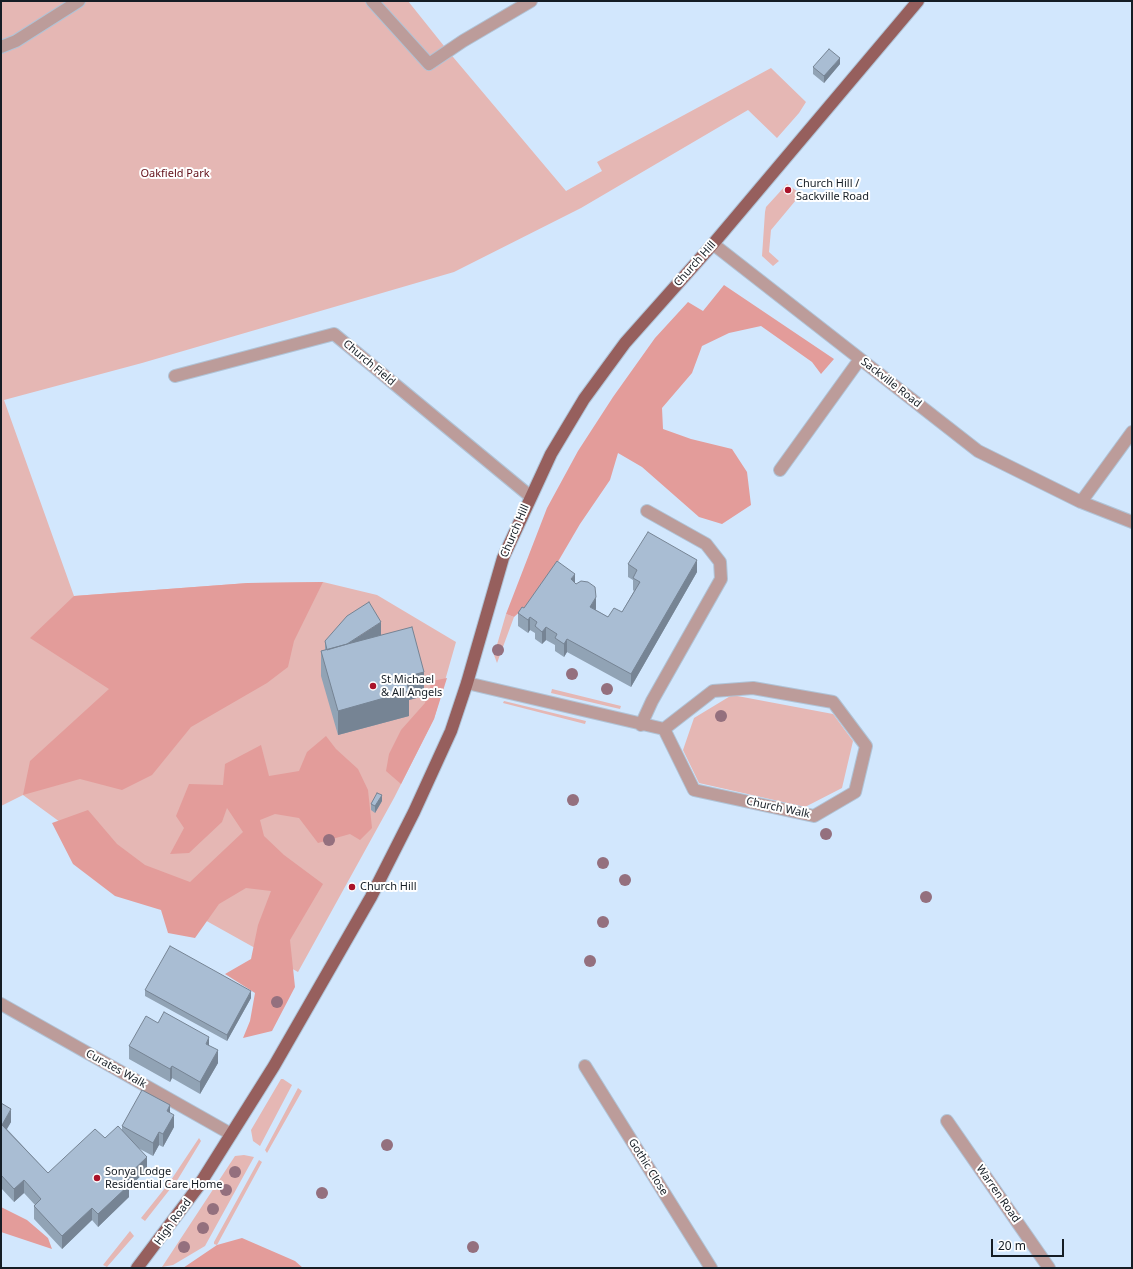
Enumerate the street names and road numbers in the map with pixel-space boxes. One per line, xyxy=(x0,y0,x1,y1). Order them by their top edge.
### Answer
street label: Church Hill xyxy=(671,239,719,289)
street label: Church Field xyxy=(340,337,398,389)
street label: Sackville Road xyxy=(858,355,924,411)
street label: Church Hill xyxy=(498,502,532,560)
street label: Church Walk xyxy=(745,795,811,821)
street label: Curates Walk xyxy=(83,1047,149,1091)
street label: Gothic Close xyxy=(625,1136,671,1198)
street label: Warren Road xyxy=(973,1163,1023,1225)
street label: High Road xyxy=(152,1196,194,1248)

